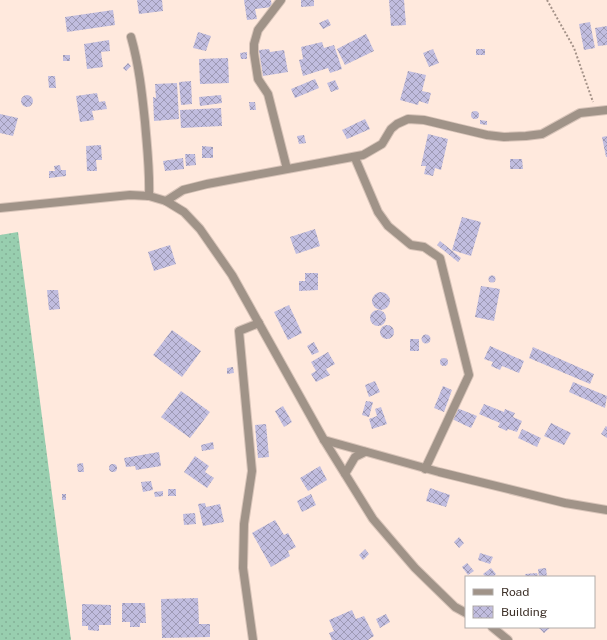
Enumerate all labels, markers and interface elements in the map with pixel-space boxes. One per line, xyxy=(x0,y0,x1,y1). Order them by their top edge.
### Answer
legend xyxy=(465,576,595,628)
text: Road xyxy=(501,585,529,599)
text: Building xyxy=(501,605,547,619)

